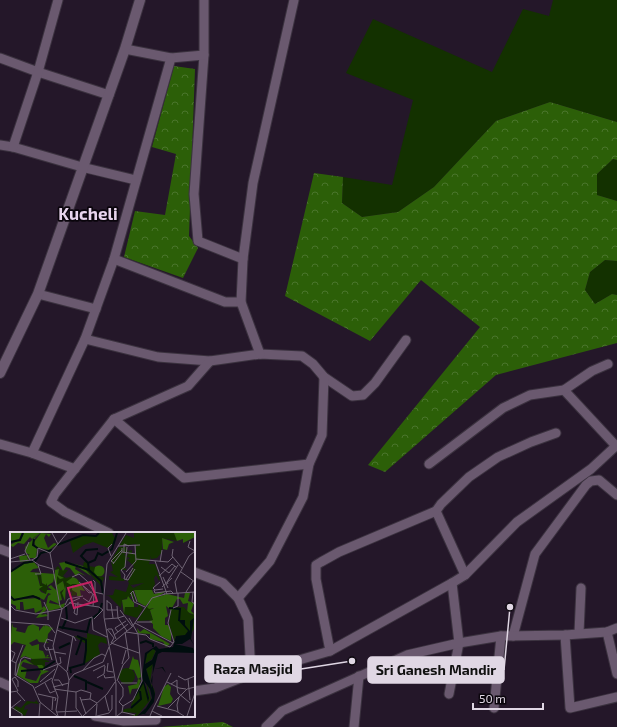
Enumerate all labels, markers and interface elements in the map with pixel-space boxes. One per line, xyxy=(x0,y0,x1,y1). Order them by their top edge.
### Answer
district label: Kucheli xyxy=(58,203,118,223)
inset map xyxy=(10,532,195,717)
callout: Raza Masjid xyxy=(205,656,301,682)
callout: Sri Ganesh Mandir xyxy=(368,657,504,683)
text: Raza Masjid xyxy=(213,660,293,677)
text: Sri Ganesh Mandir xyxy=(376,661,496,678)
scale bar xyxy=(473,685,543,711)
text: 50 m xyxy=(479,691,506,705)

